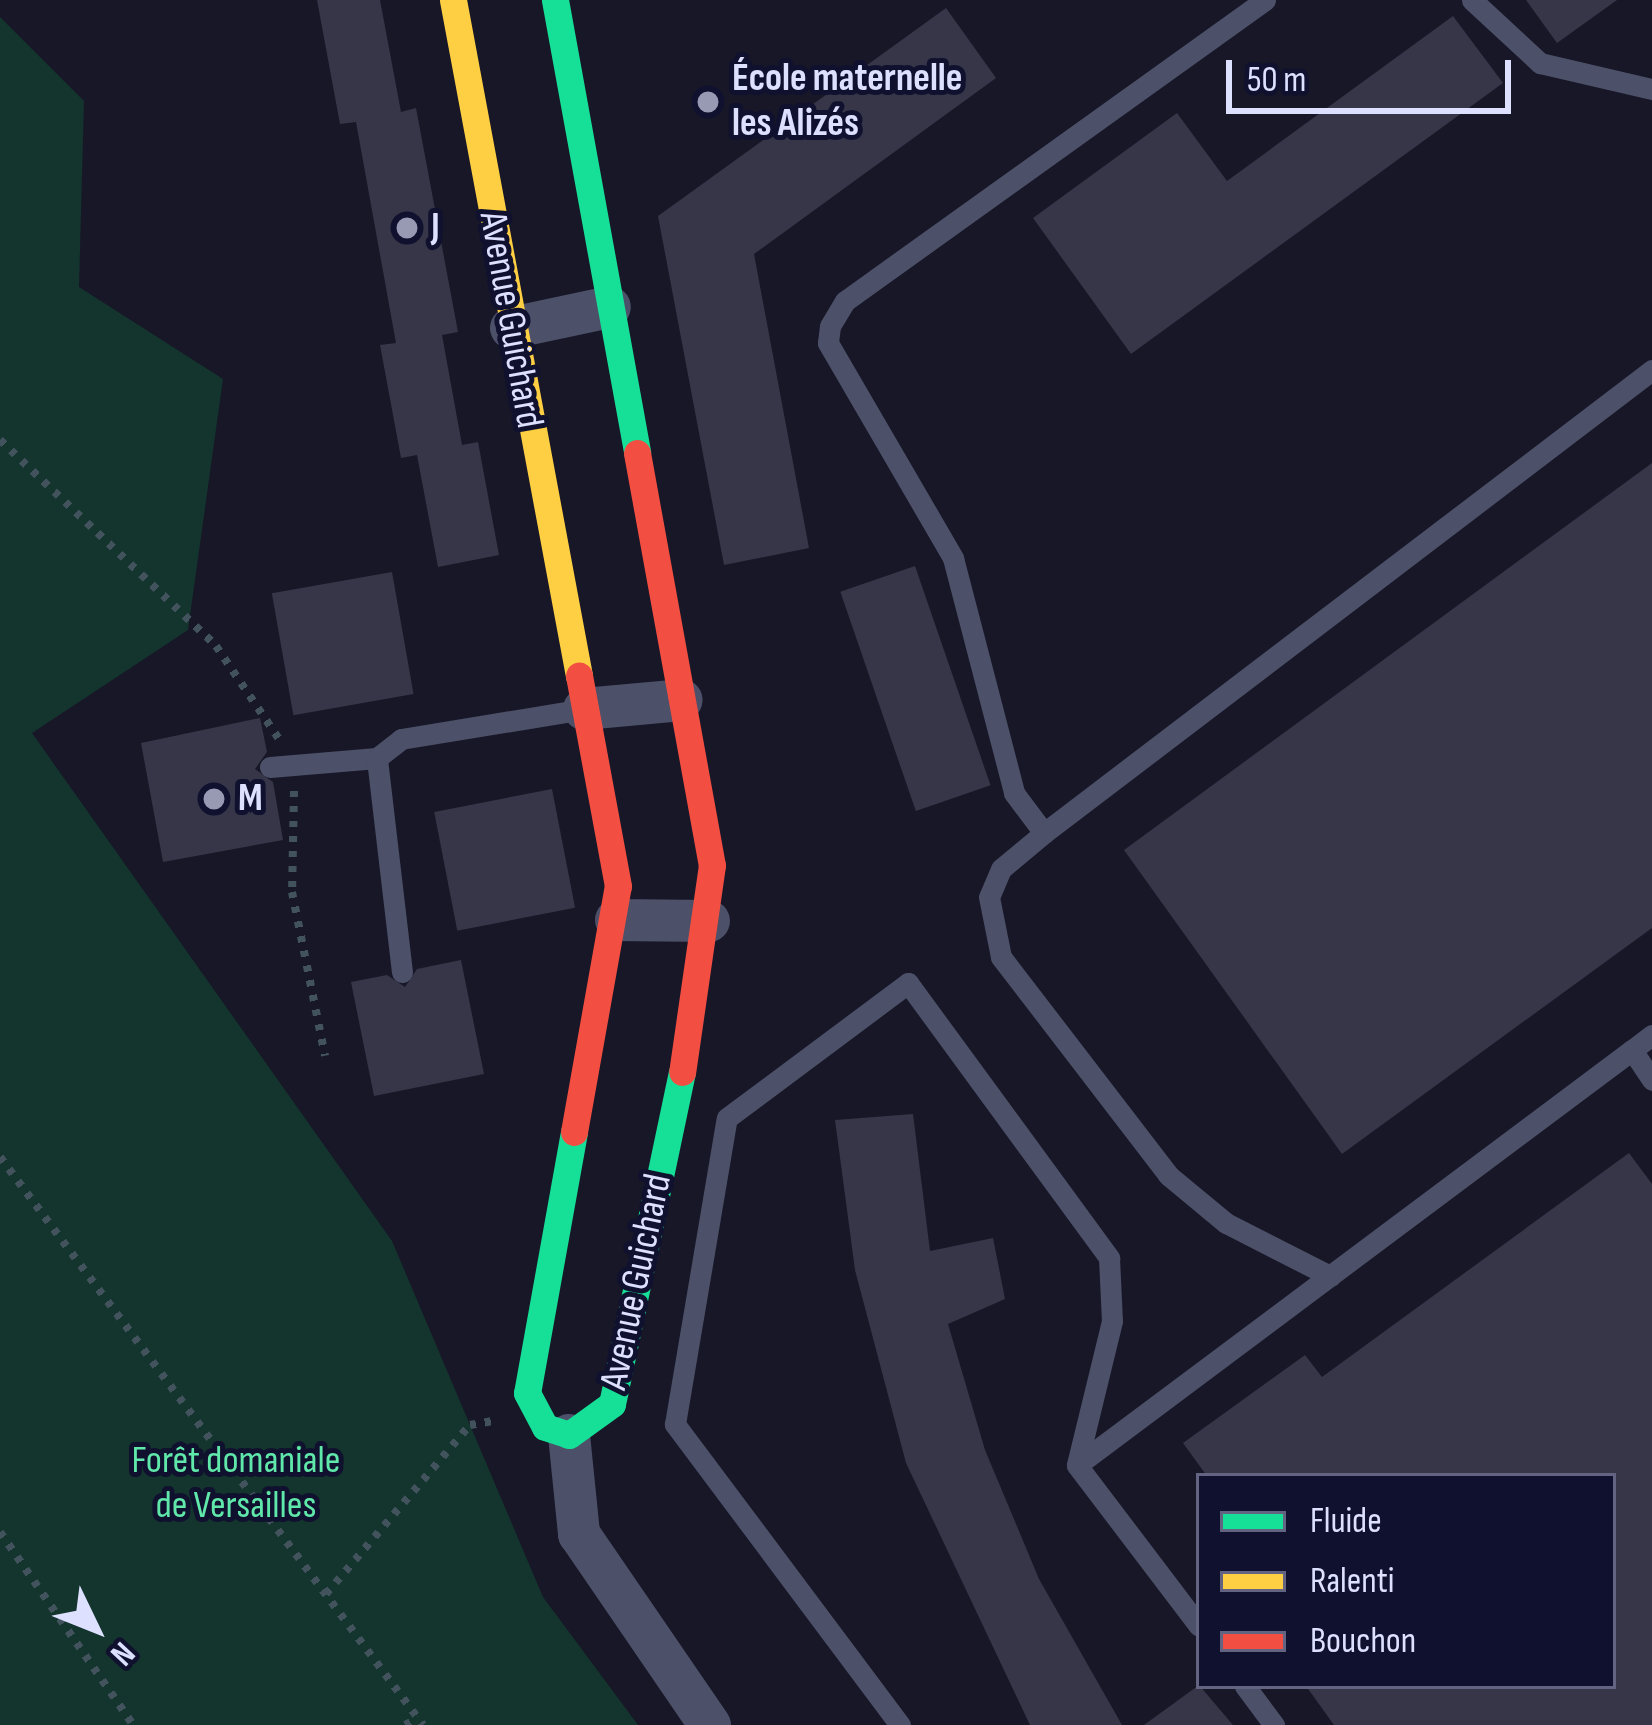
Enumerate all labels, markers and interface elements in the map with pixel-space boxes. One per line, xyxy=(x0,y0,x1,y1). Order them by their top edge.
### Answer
scale bar xyxy=(1232,36,1517,110)
place label: École maternelle les Alizés xyxy=(732,57,962,148)
text: 50 m xyxy=(1247,59,1306,102)
marker: École maternelle les Alizés xyxy=(695,89,721,115)
place label: J xyxy=(431,205,440,251)
street label: Avenue Guichard xyxy=(468,208,552,432)
marker: J xyxy=(394,215,420,241)
place label: M xyxy=(238,776,263,822)
marker: M xyxy=(201,786,227,812)
street label: Avenue Guichard xyxy=(591,1170,683,1394)
park label: Forêt domaniale de Versailles xyxy=(131,1439,341,1530)
legend xyxy=(1196,1473,1616,1689)
text: Fluide xyxy=(1310,1500,1382,1543)
text: Ralenti xyxy=(1310,1560,1395,1603)
north arrow xyxy=(36,1569,156,1689)
text: Bouchon xyxy=(1310,1620,1416,1663)
text: N xyxy=(102,1633,143,1674)

